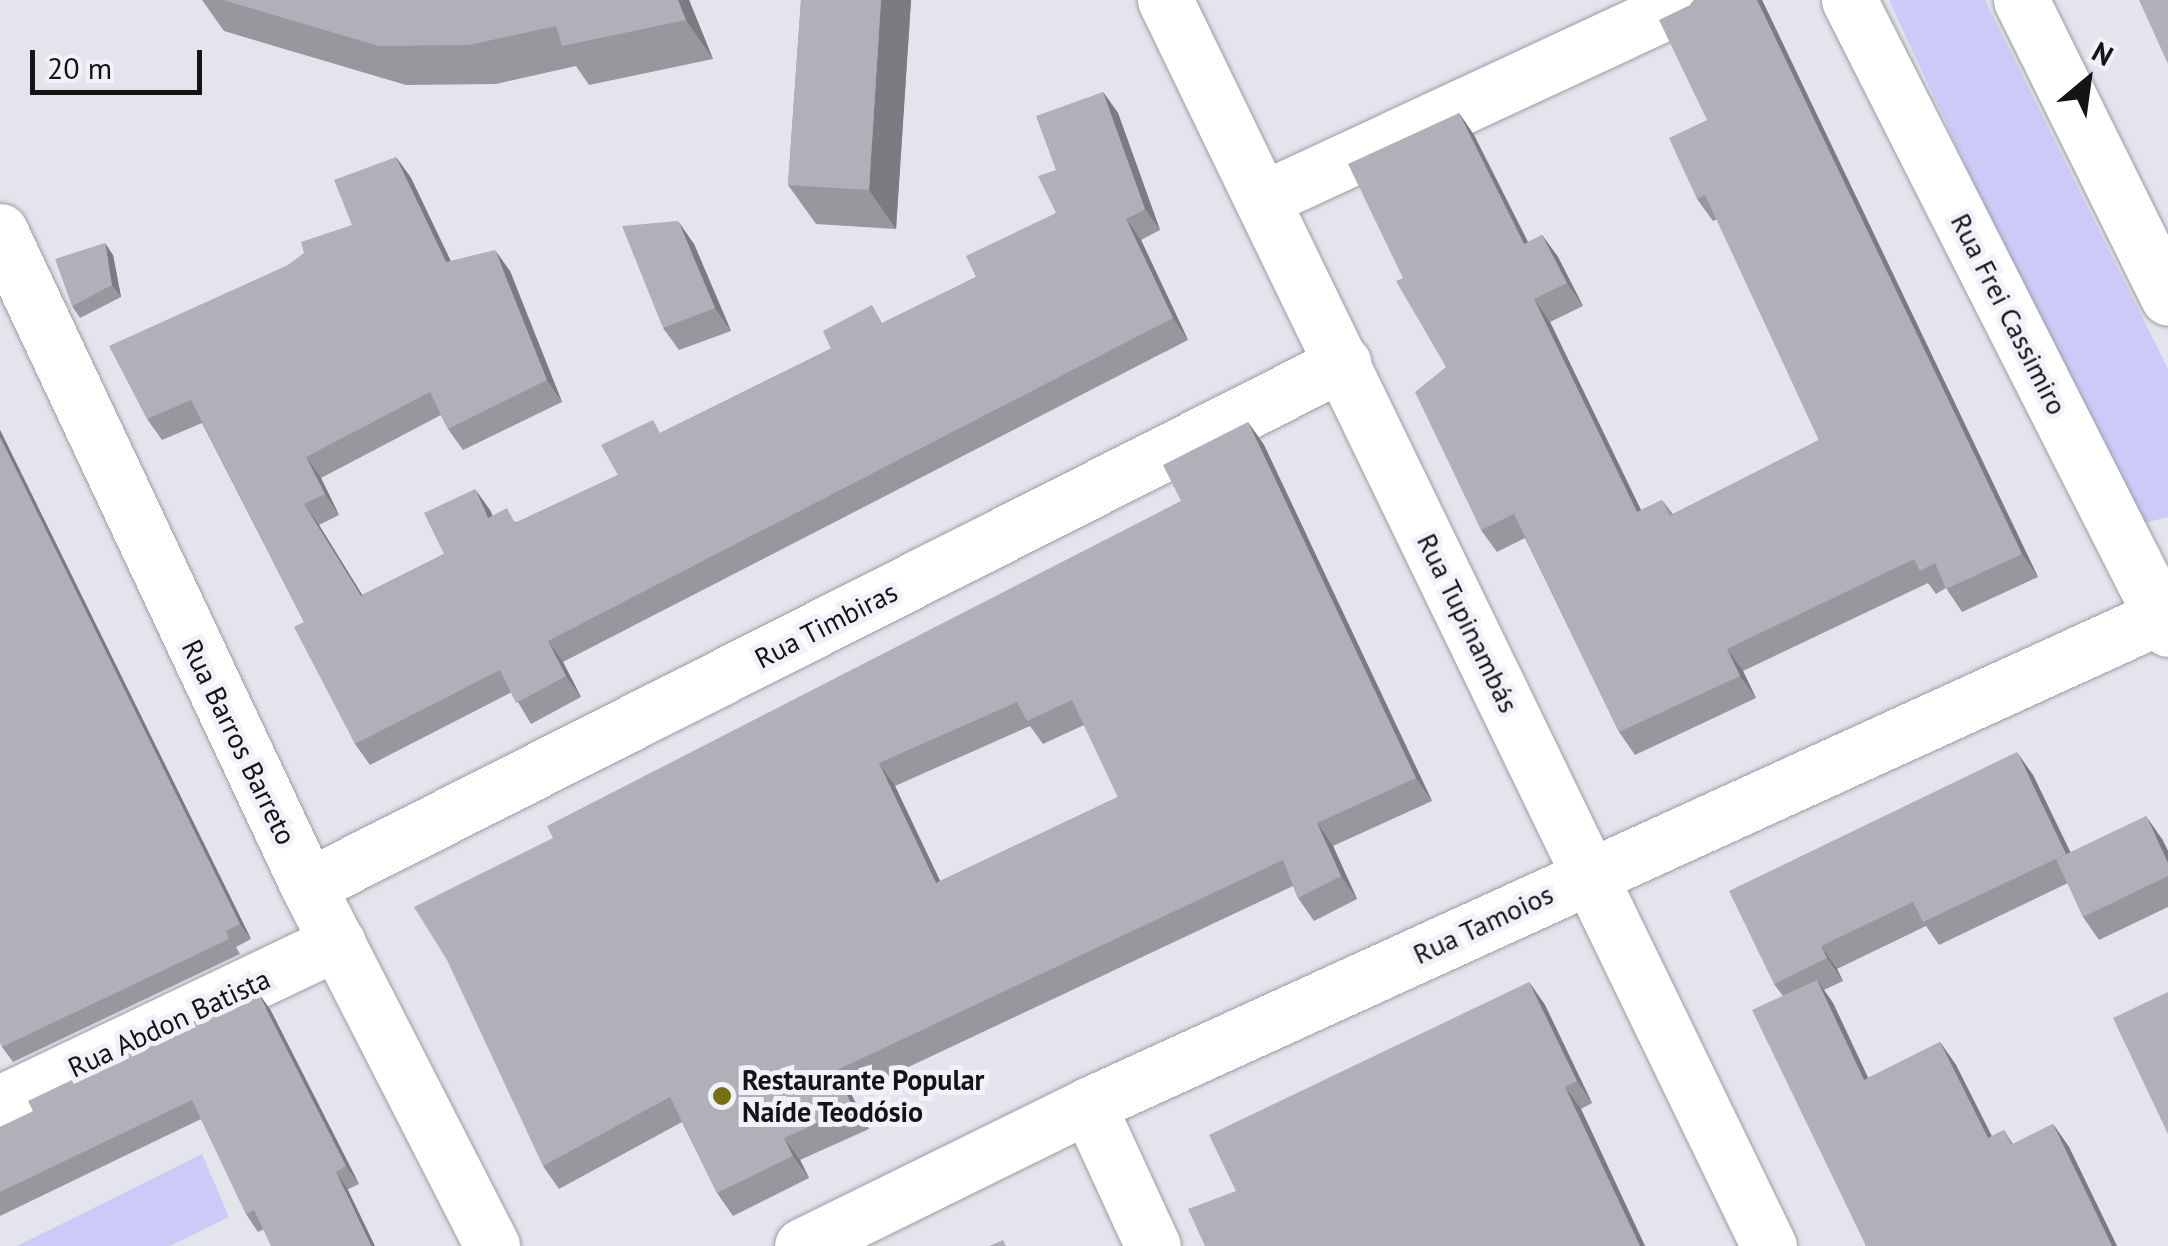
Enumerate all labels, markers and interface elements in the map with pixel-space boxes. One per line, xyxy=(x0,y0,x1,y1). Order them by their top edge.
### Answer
scale bar xyxy=(35,30,208,92)
north arrow xyxy=(2038,30,2138,130)
text: N xyxy=(2086,33,2120,74)
text: 20 m xyxy=(47,48,112,87)
street label: Rua Frei Cassimiro xyxy=(1944,208,2074,420)
street label: Rua Tupinambás xyxy=(1410,528,1526,718)
street label: Rua Timbiras xyxy=(749,575,903,675)
street label: Rua Barros Barreto xyxy=(175,634,303,850)
street label: Rua Tamoios xyxy=(1407,877,1559,971)
street label: Rua Abdon Batista xyxy=(62,961,276,1085)
place label: Restaurante Popular Naíde Teodósio xyxy=(742,1063,984,1129)
marker: Restaurante Popular Naíde Teodósio xyxy=(711,1085,733,1107)

